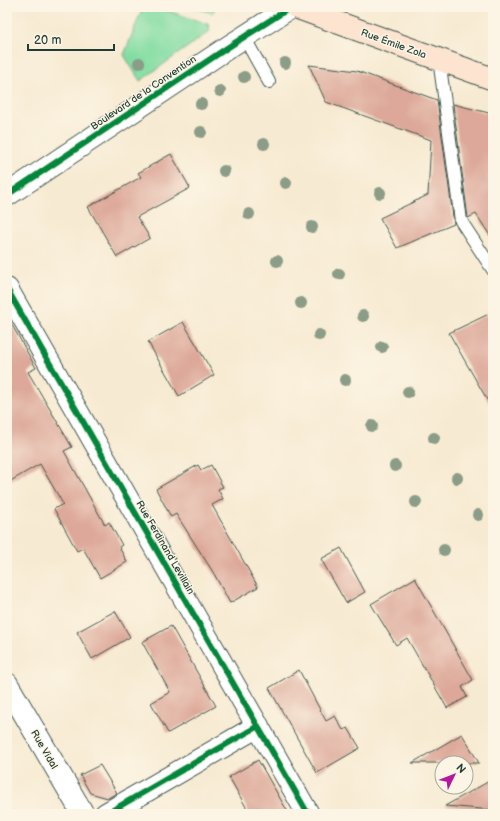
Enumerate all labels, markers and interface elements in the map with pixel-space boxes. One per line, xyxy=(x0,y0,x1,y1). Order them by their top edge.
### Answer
scale bar xyxy=(28,26,114,52)
street label: Rue Émile Zola xyxy=(359,27,428,61)
text: 20 m xyxy=(34,33,61,48)
street label: Boulevard de la Convention xyxy=(89,53,199,133)
street label: Rue Ferdinand Levillain xyxy=(133,498,197,597)
street label: Rue Vidal xyxy=(28,728,60,771)
north arrow xyxy=(434,755,474,795)
text: N xyxy=(453,761,469,776)

